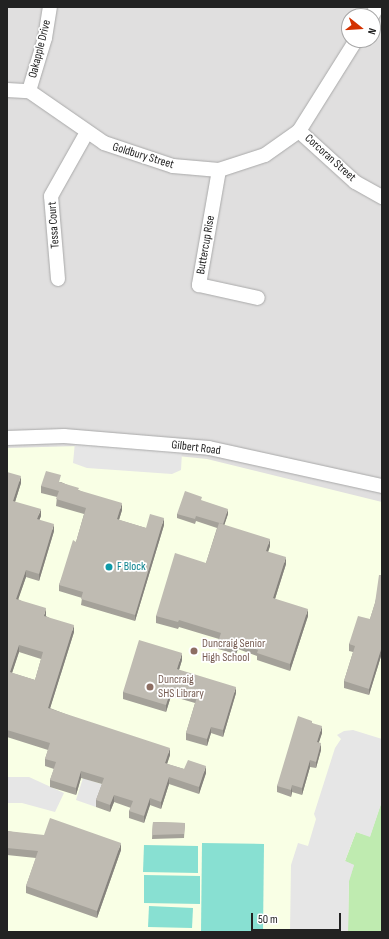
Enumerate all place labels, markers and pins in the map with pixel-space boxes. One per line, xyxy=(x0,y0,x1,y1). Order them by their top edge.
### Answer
place label: F Block xyxy=(117,560,146,574)
marker: F Block xyxy=(104,562,114,572)
place label: Duncraig Senior High School xyxy=(202,637,265,665)
marker: Duncraig Senior High School xyxy=(189,646,199,656)
place label: Duncraig SHS Library xyxy=(158,673,204,701)
marker: Duncraig SHS Library xyxy=(145,682,155,692)

